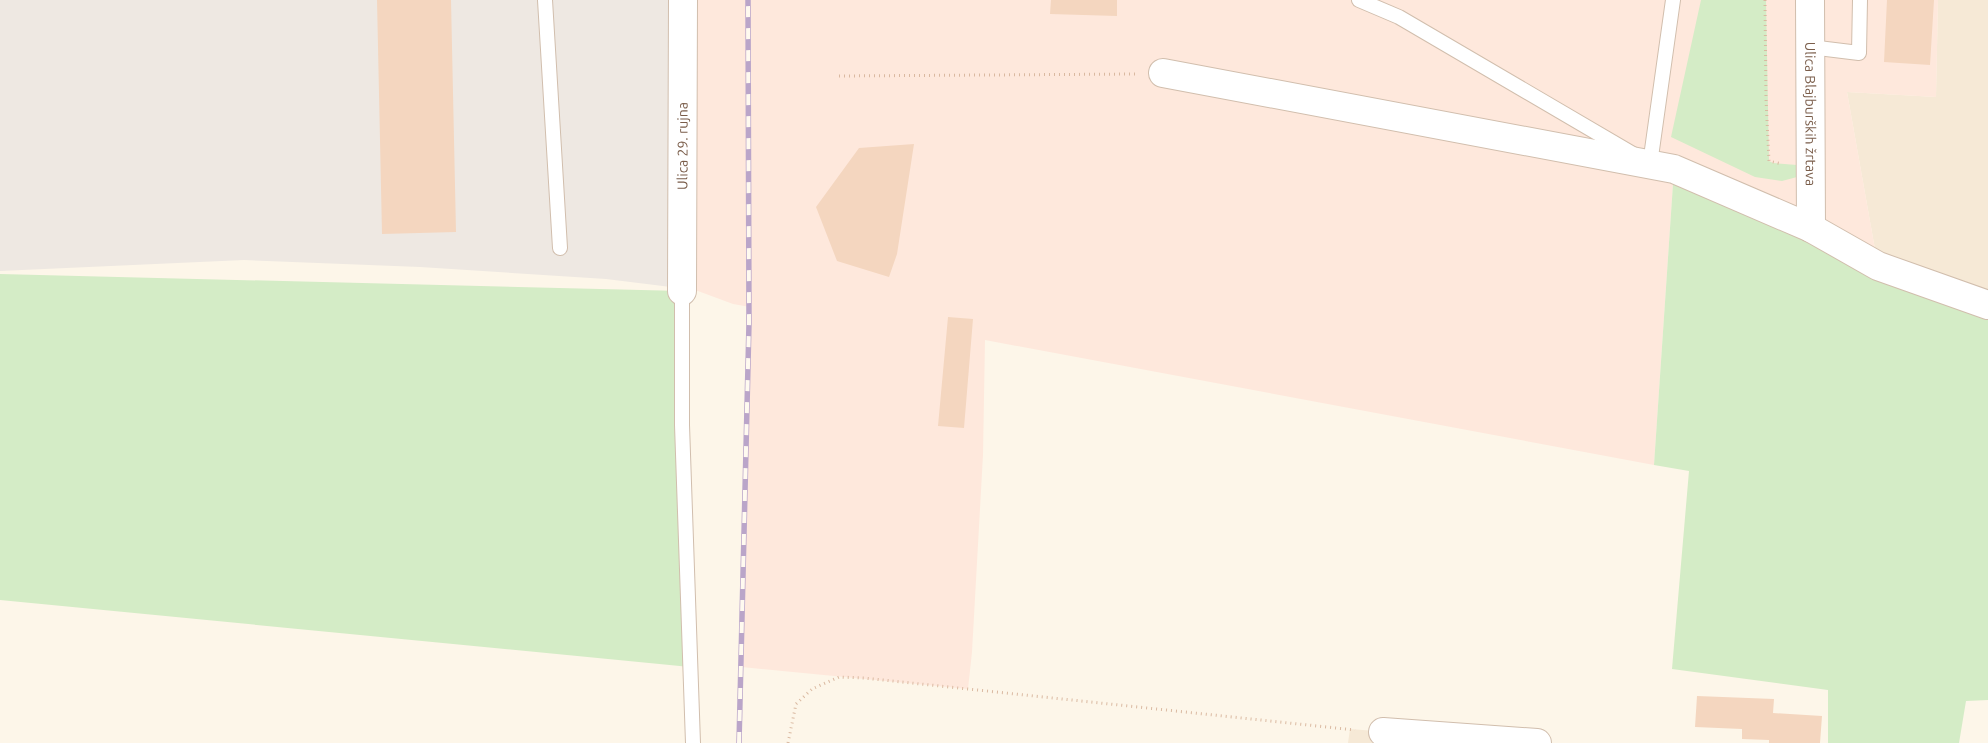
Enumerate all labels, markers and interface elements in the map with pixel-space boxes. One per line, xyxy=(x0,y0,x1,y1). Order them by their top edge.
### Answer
street label: Ulica Blajburških žrtava xyxy=(1802,42,1819,186)
street label: Ulica 29. rujna xyxy=(674,102,691,190)

